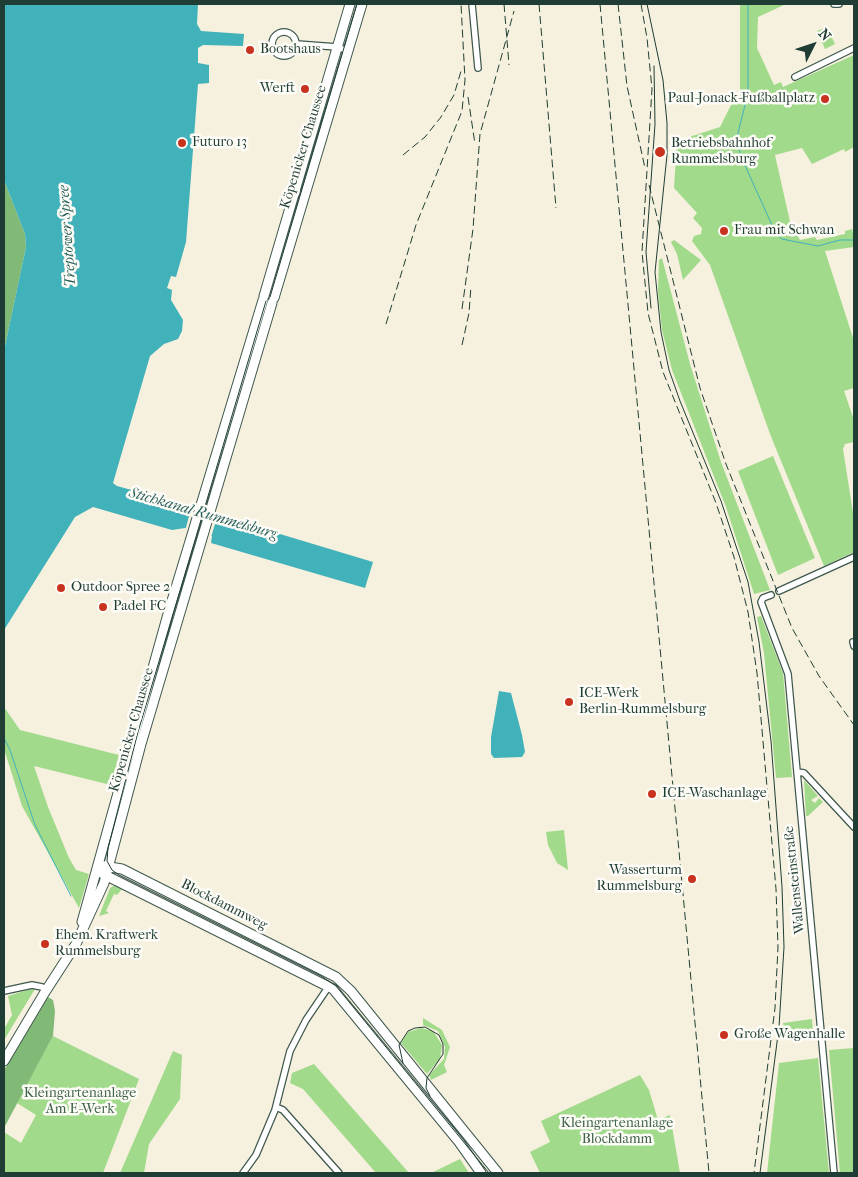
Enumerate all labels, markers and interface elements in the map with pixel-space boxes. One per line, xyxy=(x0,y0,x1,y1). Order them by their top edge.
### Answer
north arrow xyxy=(788,20,838,70)
text: N xyxy=(815,25,835,44)
place label: Bootshaus xyxy=(260,42,321,58)
marker: Bootshaus xyxy=(244,44,256,56)
place label: Werft xyxy=(260,81,295,97)
street label: Köpenicker Chaussee xyxy=(277,83,331,211)
marker: Werft xyxy=(299,83,311,95)
place label: Paul-Jonack-Fußballplatz xyxy=(668,91,815,107)
marker: Paul-Jonack-Fußballplatz xyxy=(819,93,831,105)
place label: Futuro 13 xyxy=(192,135,247,151)
place label: Betriebsbahnhof Rummelsburg xyxy=(671,136,771,168)
marker: Futuro 13 xyxy=(176,137,188,149)
marker: Betriebsbahnhof Rummelsburg xyxy=(653,145,667,159)
water label: Treptower Spree xyxy=(55,185,81,287)
place label: Frau mit Schwan xyxy=(734,223,834,239)
marker: Frau mit Schwan xyxy=(718,225,730,237)
water label: Stichkanal Rummelsburg xyxy=(127,484,279,544)
place label: Outdoor Spree 2 xyxy=(71,580,170,596)
marker: Outdoor Spree 2 xyxy=(55,582,67,594)
place label: Padel FC xyxy=(113,599,166,615)
marker: Padel FC xyxy=(97,601,109,613)
street label: Köpenicker Chaussee xyxy=(106,666,158,794)
place label: ICE-Werk Berlin-Rummelsburg xyxy=(579,686,706,719)
marker: ICE-Werk Berlin-Rummelsburg xyxy=(563,696,575,708)
place label: ICE-Waschanlage xyxy=(662,786,767,802)
marker: ICE-Waschanlage xyxy=(646,788,658,800)
street label: Wallensteinstraße xyxy=(781,825,809,935)
place label: Wasserturm Rummelsburg xyxy=(596,863,682,896)
marker: Wasserturm Rummelsburg xyxy=(686,873,698,885)
street label: Blockdammweg xyxy=(178,876,270,934)
place label: Ehem. Kraftwerk Rummelsburg xyxy=(55,928,158,960)
marker: Ehem. Kraftwerk Rummelsburg xyxy=(39,938,51,950)
place label: Große Wagenhalle xyxy=(734,1027,845,1043)
marker: Große Wagenhalle xyxy=(718,1029,730,1041)
park label: Kleingartenanlage Am E-Werk xyxy=(24,1086,136,1118)
park label: Kleingartenanlage Blockdamm xyxy=(561,1116,673,1148)

